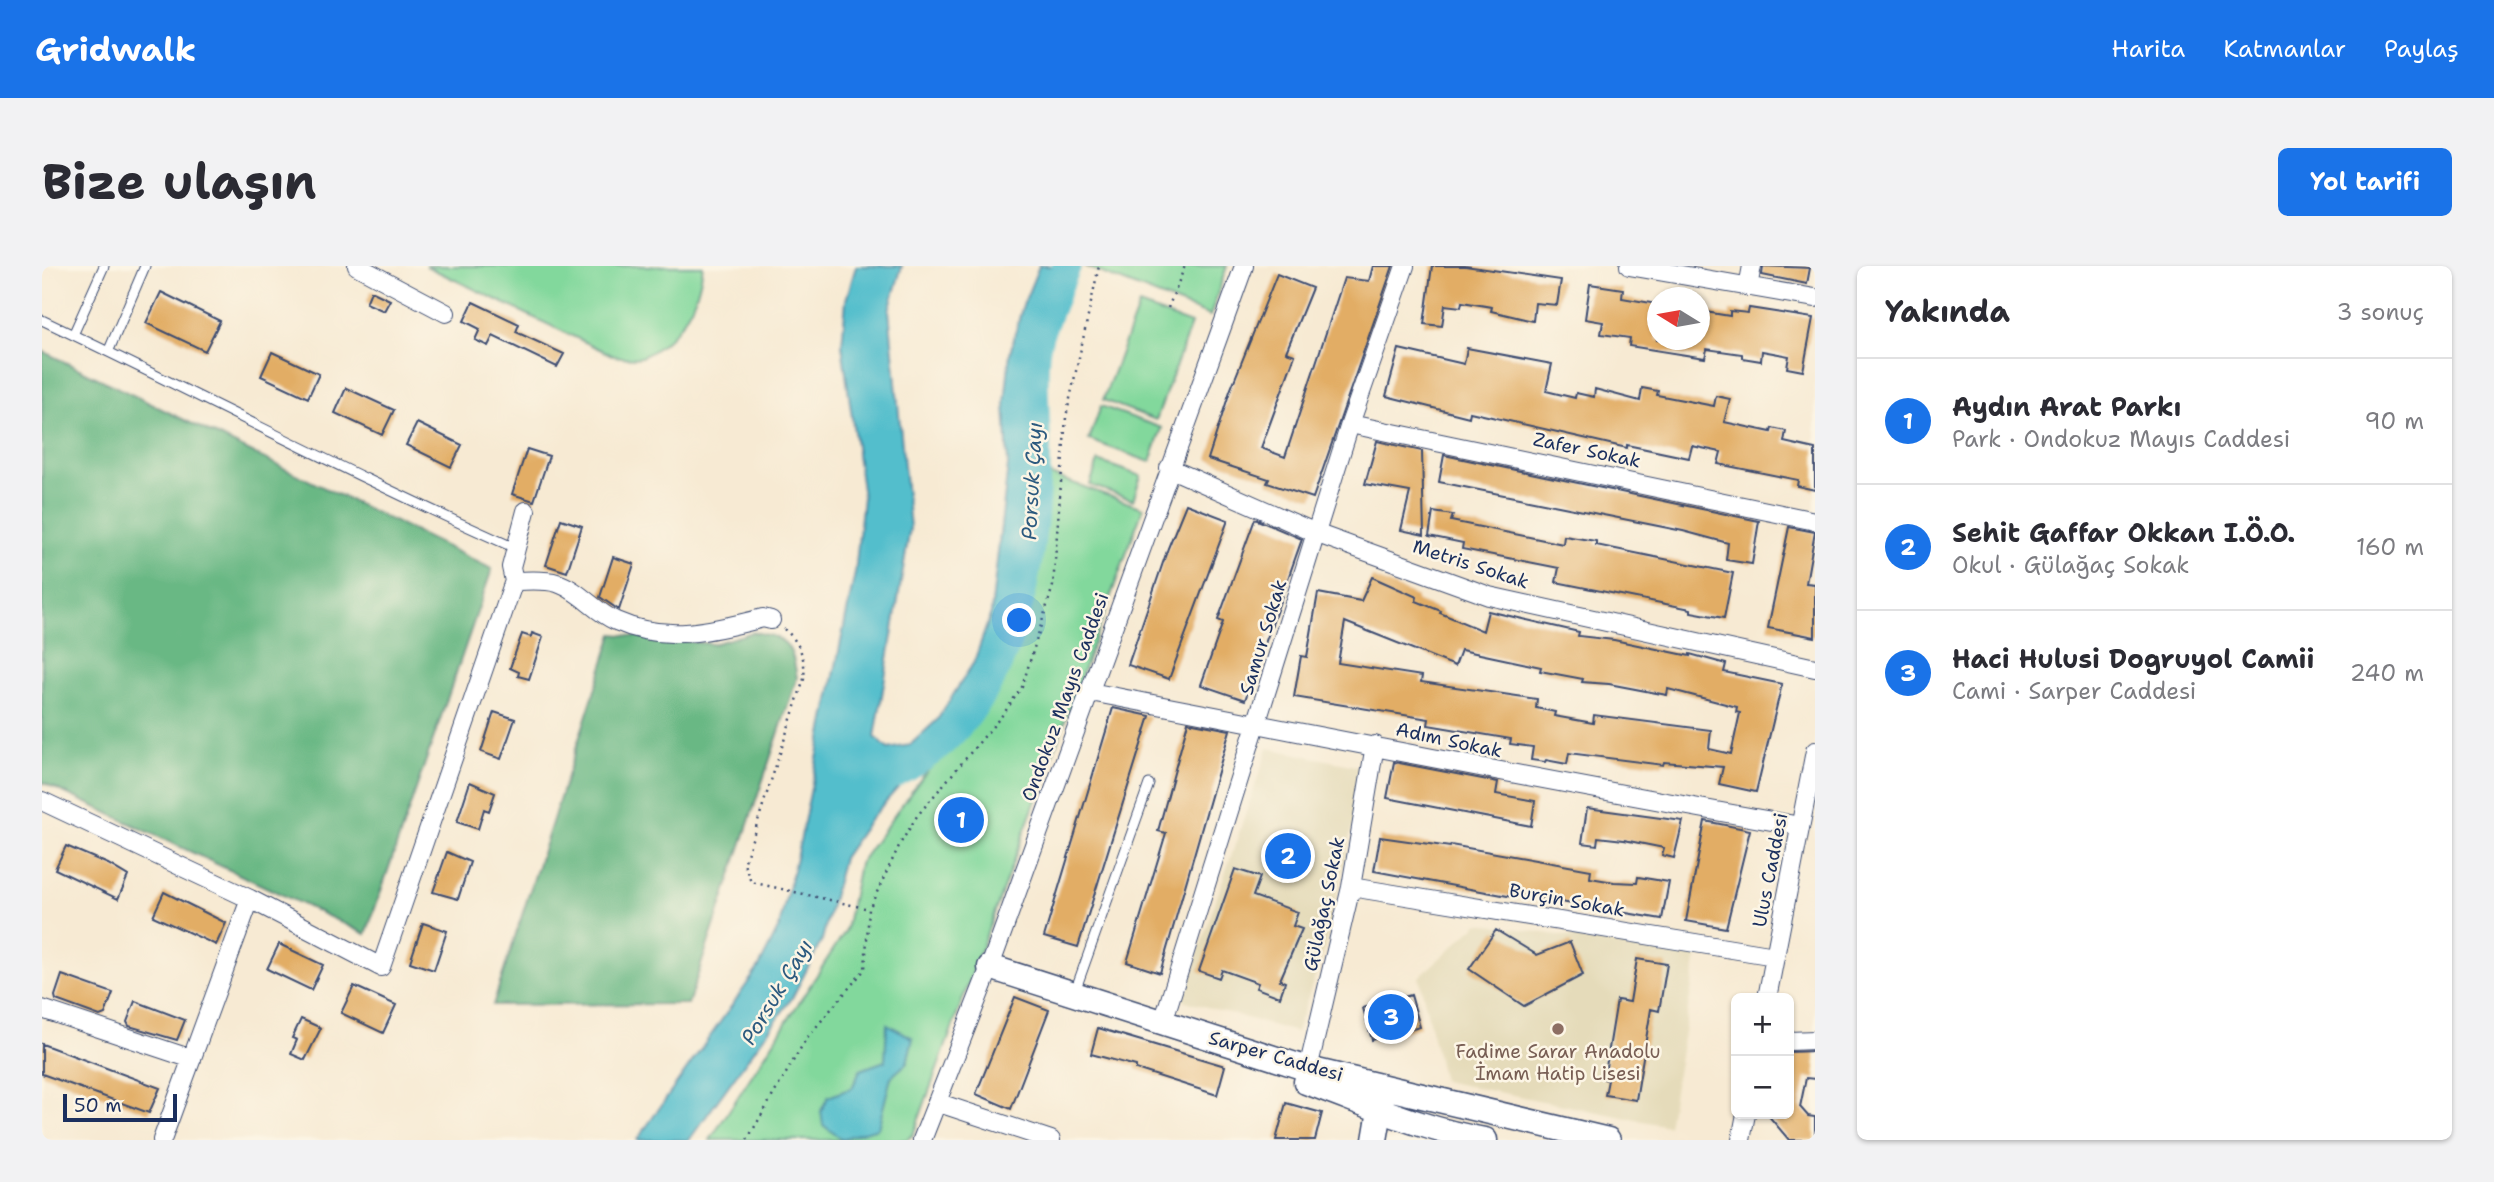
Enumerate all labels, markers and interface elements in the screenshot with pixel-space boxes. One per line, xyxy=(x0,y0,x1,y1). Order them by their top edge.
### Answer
text: Gridwalk xyxy=(35,27,196,72)
text: Harita xyxy=(2112,33,2185,65)
text: Katmanlar xyxy=(2223,33,2346,65)
text: Paylaş xyxy=(2384,33,2459,65)
button: Yol tarifi xyxy=(2278,148,2452,216)
text: Bize ulaşın xyxy=(42,149,317,215)
north arrow xyxy=(1647,287,1710,350)
text: Yakında xyxy=(1885,291,2010,332)
text: 3 sonuç xyxy=(2337,297,2424,327)
text: Aydın Arat Parkı xyxy=(1952,389,2181,424)
text: 1 xyxy=(1903,406,1913,436)
text: 90 m xyxy=(2364,406,2424,436)
water label: Porsuk Çayı xyxy=(1015,421,1049,541)
text: Park · Ondokuz Mayıs Caddesi xyxy=(1952,424,2290,454)
street label: Zafer Sokak xyxy=(1531,426,1643,474)
text: Sehit Gaffar Okkan I.Ö.O. xyxy=(1952,515,2295,550)
text: 2 xyxy=(1900,532,1916,562)
text: 160 m xyxy=(2356,532,2424,562)
street label: Metris Sokak xyxy=(1410,533,1532,595)
text: Okul · Gülağaç Sokak xyxy=(1952,550,2189,580)
street label: Samur Sokak xyxy=(1234,576,1292,698)
street label: Ondokuz Mayıs Caddesi xyxy=(1016,589,1114,805)
your location xyxy=(1002,603,1036,637)
text: Haci Hulusi Dogruyol Camii xyxy=(1952,641,2314,676)
text: 3 xyxy=(1900,658,1916,688)
text: 240 m xyxy=(2350,658,2424,688)
text: Cami · Sarper Caddesi xyxy=(1952,676,2196,706)
street label: Adım Sokak xyxy=(1393,717,1505,764)
pin: 1 xyxy=(938,794,984,846)
street label: Ulus Caddesi xyxy=(1747,810,1793,930)
pin: 2 xyxy=(1265,830,1311,882)
street label: Gülağaç Sokak xyxy=(1298,834,1350,974)
street label: Burçin Sokak xyxy=(1507,878,1627,922)
water label: Porsuk Çayı xyxy=(735,934,819,1050)
pin: 3 xyxy=(1368,991,1414,1043)
map controls xyxy=(1731,993,1794,1119)
button: + xyxy=(1731,993,1794,1056)
marker: Fadime Sarar Anadolu İmam Hatip Lisesi xyxy=(1550,1021,1566,1037)
street label: Sarper Caddesi xyxy=(1206,1025,1346,1087)
place label: Fadime Sarar Anadolu İmam Hatip Lisesi xyxy=(1456,1039,1660,1086)
button: − xyxy=(1731,1056,1794,1119)
scale bar xyxy=(63,1091,177,1123)
text: 50 m xyxy=(74,1093,122,1118)

